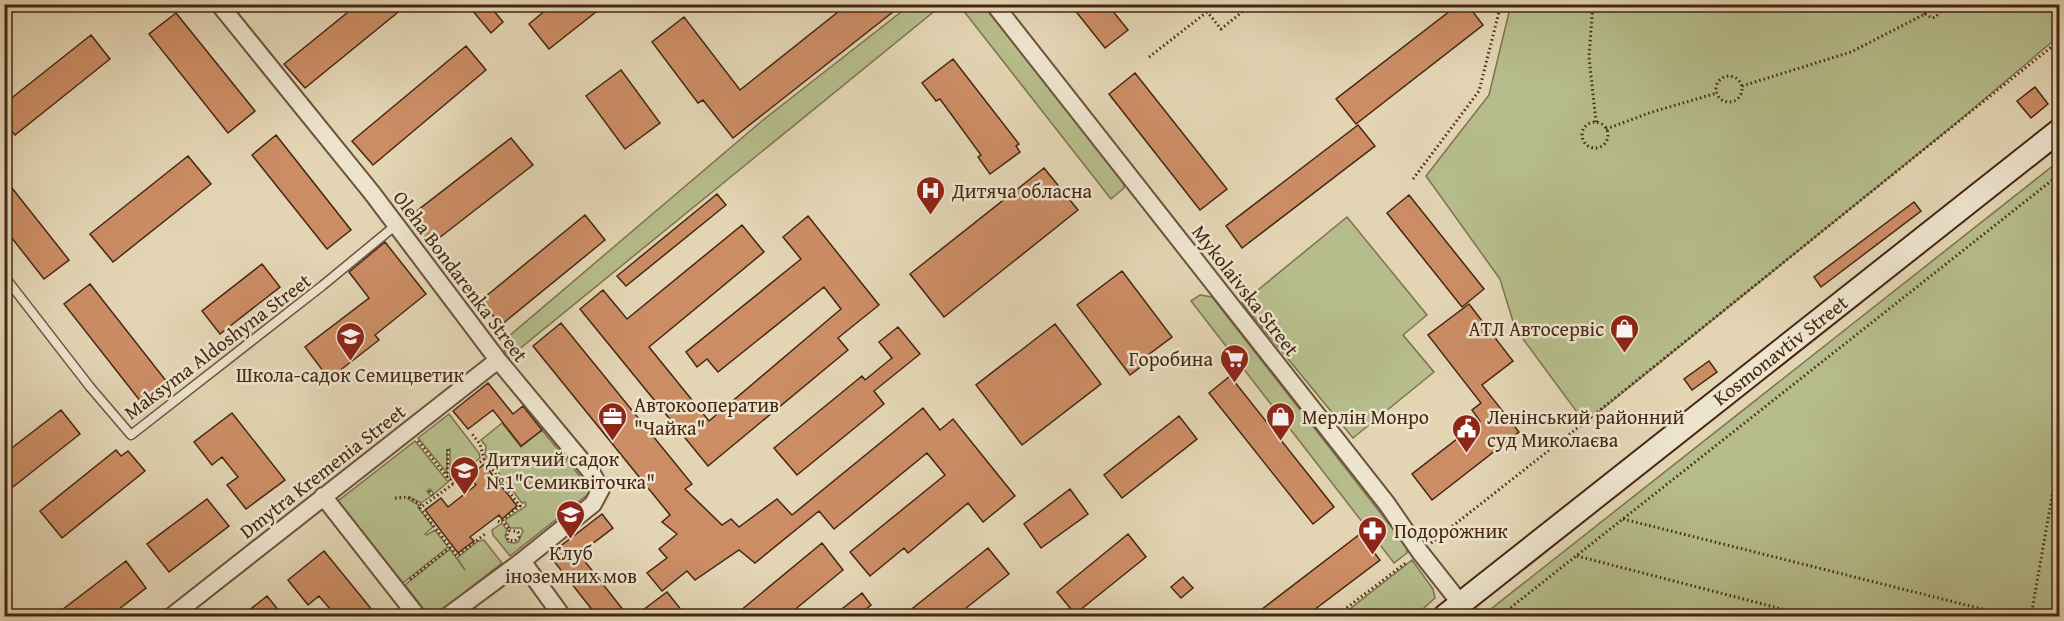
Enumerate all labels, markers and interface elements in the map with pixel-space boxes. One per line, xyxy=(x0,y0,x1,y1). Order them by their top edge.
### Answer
hospital icon: Дитяча обласна xyxy=(915,174,947,216)
place label: Дитяча обласна xyxy=(951,176,1093,205)
street label: Oleha Bondarenka Street xyxy=(387,184,535,368)
street label: Mykolaivska Street xyxy=(1185,218,1307,362)
street label: Maksyma Aldoshyna Street xyxy=(117,266,317,426)
street label: Kosmonavtiv Street xyxy=(1706,288,1854,412)
shop icon: АТЛ Автосервіс xyxy=(1609,312,1641,354)
place label: АТЛ Автосервіс xyxy=(1469,314,1604,343)
school or university icon: Школа-садок Семицветик xyxy=(334,320,366,362)
supermarket icon: Горобина xyxy=(1218,342,1250,384)
place label: Горобина xyxy=(1129,344,1213,373)
place label: Школа-садок Семицветик xyxy=(236,360,465,389)
place label: Автокооператив "Чайка" xyxy=(634,390,779,442)
street label: Dmytra Kremenia Street xyxy=(233,397,411,545)
office icon: Автокооператив "Чайка" xyxy=(597,400,629,442)
shop icon: Мерлін Монро xyxy=(1265,400,1297,442)
place label: Мерлін Монро xyxy=(1302,402,1429,431)
place label: Ленінський районний суд Миколаєва xyxy=(1487,402,1684,454)
public building icon: Ленінський районний суд Миколаєва xyxy=(1450,412,1482,454)
place label: Дитячий садок №1"Семиквіточка" xyxy=(485,444,655,496)
school or university icon: Дитячий садок №1"Семиквіточка" xyxy=(449,454,481,496)
school or university icon: Клуб іноземних мов xyxy=(555,498,587,540)
pharmacy icon: Подорожник xyxy=(1357,514,1389,556)
place label: Подорожник xyxy=(1394,516,1508,545)
place label: Клуб іноземних мов xyxy=(505,538,637,590)

